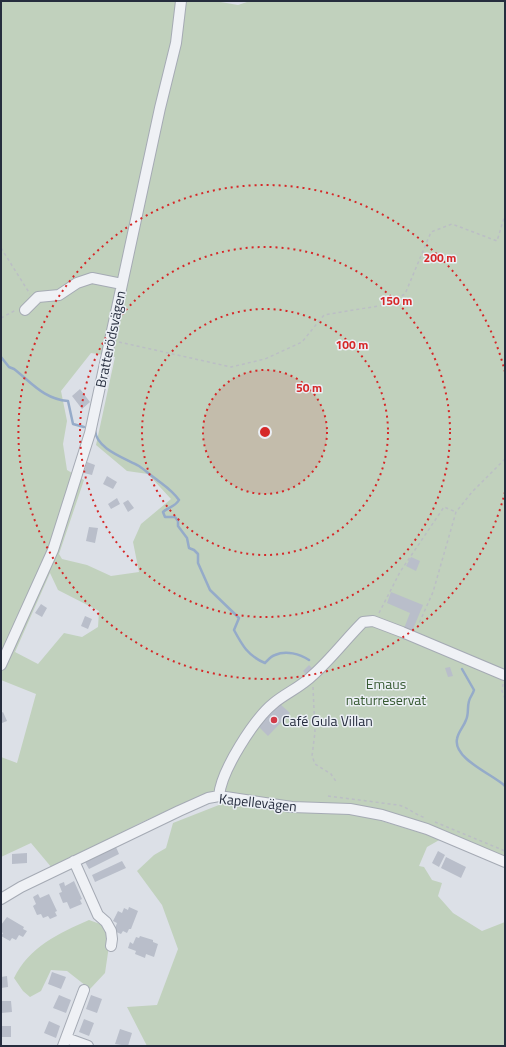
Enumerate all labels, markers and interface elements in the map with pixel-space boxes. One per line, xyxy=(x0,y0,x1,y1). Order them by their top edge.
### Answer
text: 200 m xyxy=(424,248,456,267)
street label: Bratterödsvägen xyxy=(89,289,131,389)
text: 150 m xyxy=(380,291,412,310)
text: 100 m xyxy=(336,335,368,354)
text: 50 m xyxy=(296,378,322,397)
centre of rings xyxy=(258,425,272,439)
park label: Emaus naturreservat xyxy=(346,673,426,710)
place label: Café Gula Villan xyxy=(282,710,373,731)
marker: Café Gula Villan xyxy=(269,715,279,725)
street label: Kapellevägen xyxy=(218,787,298,817)

